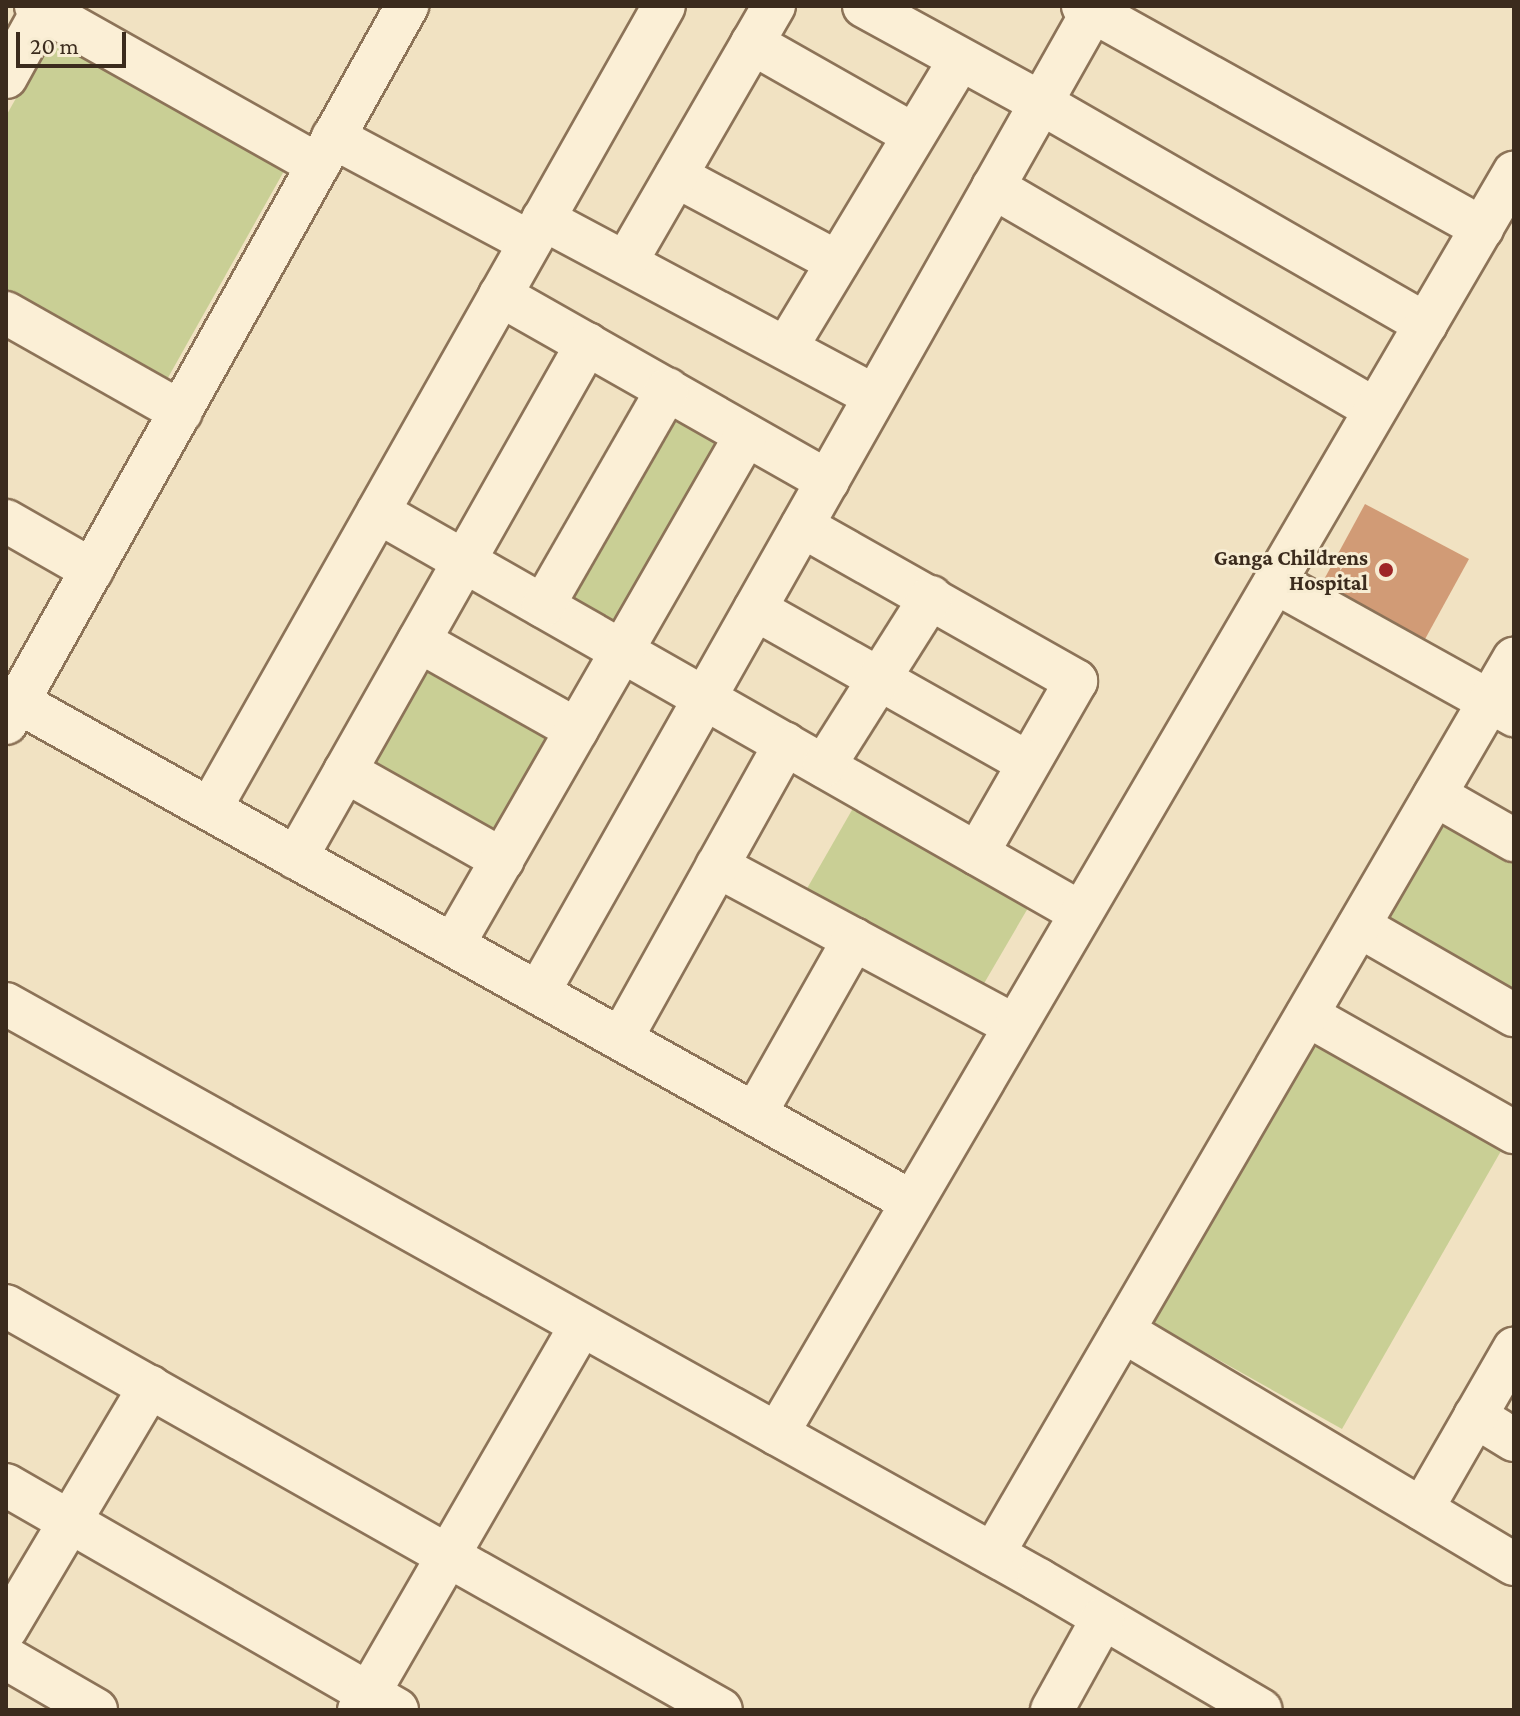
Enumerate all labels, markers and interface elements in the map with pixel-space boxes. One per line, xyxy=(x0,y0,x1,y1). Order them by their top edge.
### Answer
scale bar xyxy=(20,16,130,66)
text: 20 m xyxy=(30,32,79,59)
place label: Ganga Childrens Hospital xyxy=(1214,544,1368,596)
marker: Ganga Childrens Hospital xyxy=(1375,559,1397,581)

